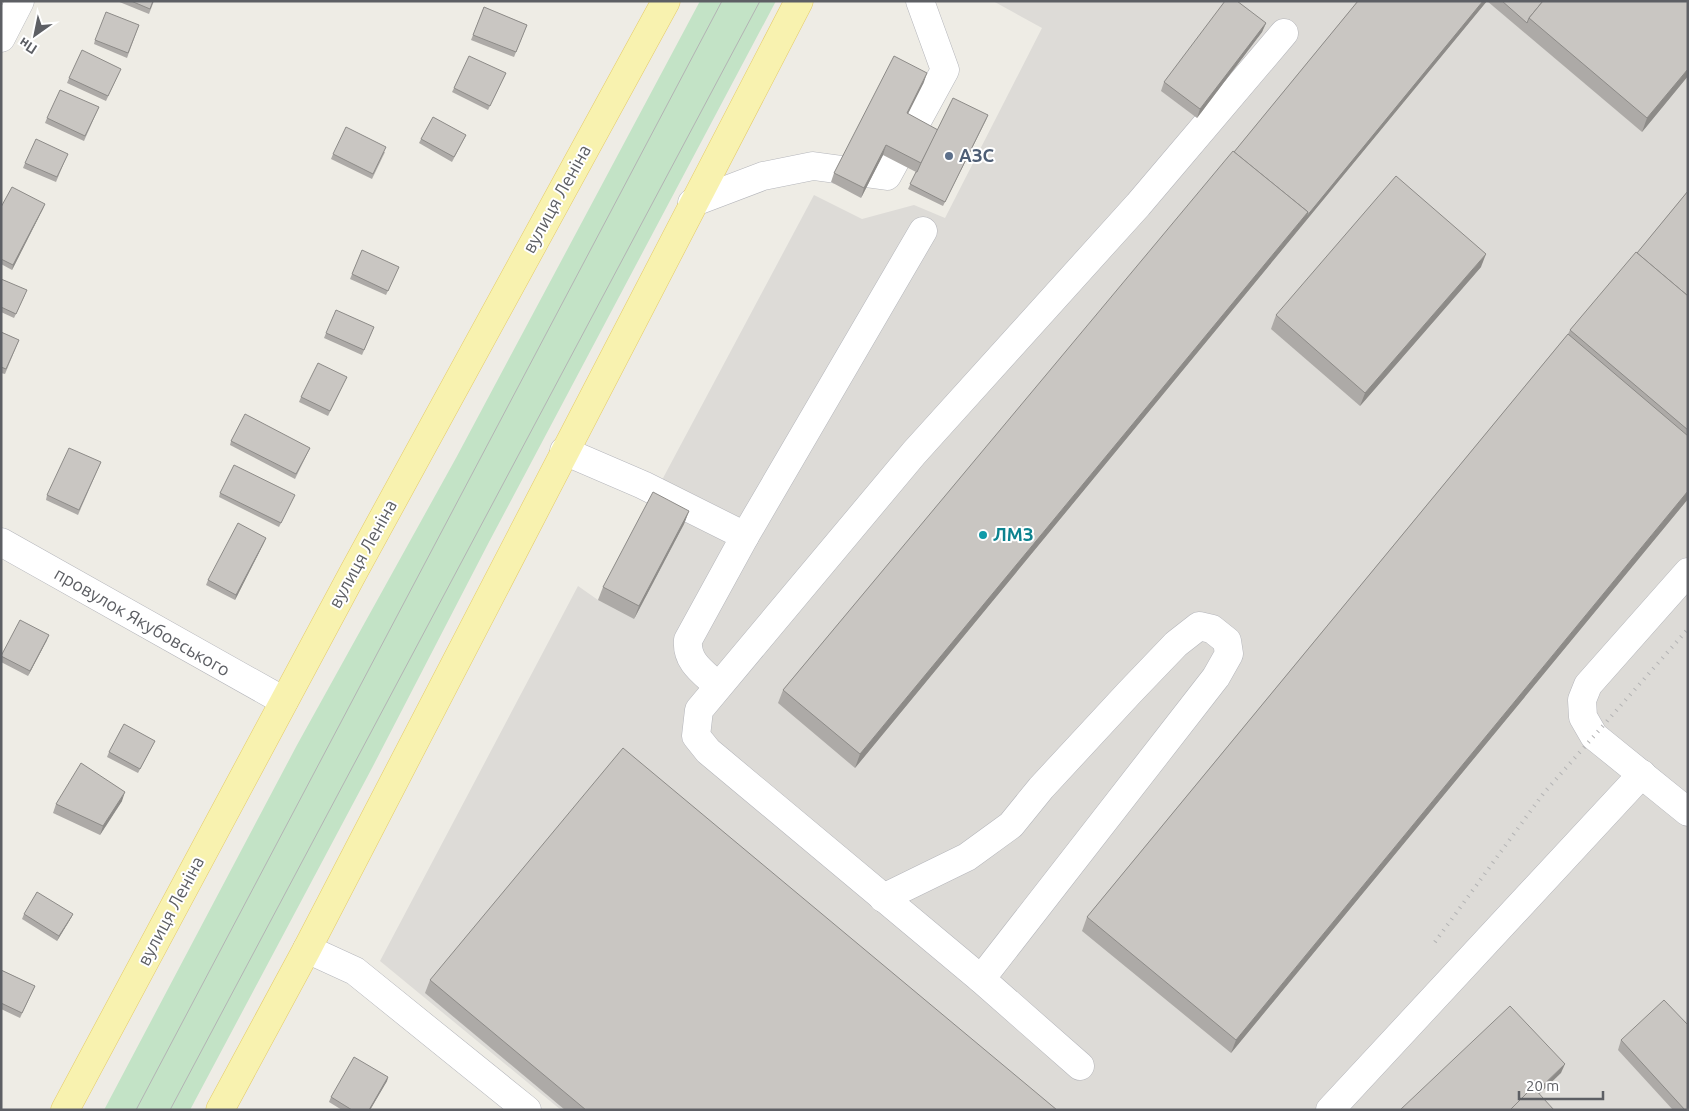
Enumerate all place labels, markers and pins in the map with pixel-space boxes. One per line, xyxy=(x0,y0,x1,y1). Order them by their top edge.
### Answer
place label: АЗС xyxy=(959,145,995,165)
marker: АЗС xyxy=(943,150,955,162)
place label: ЛМЗ xyxy=(993,524,1034,544)
marker: ЛМЗ xyxy=(977,529,989,541)

